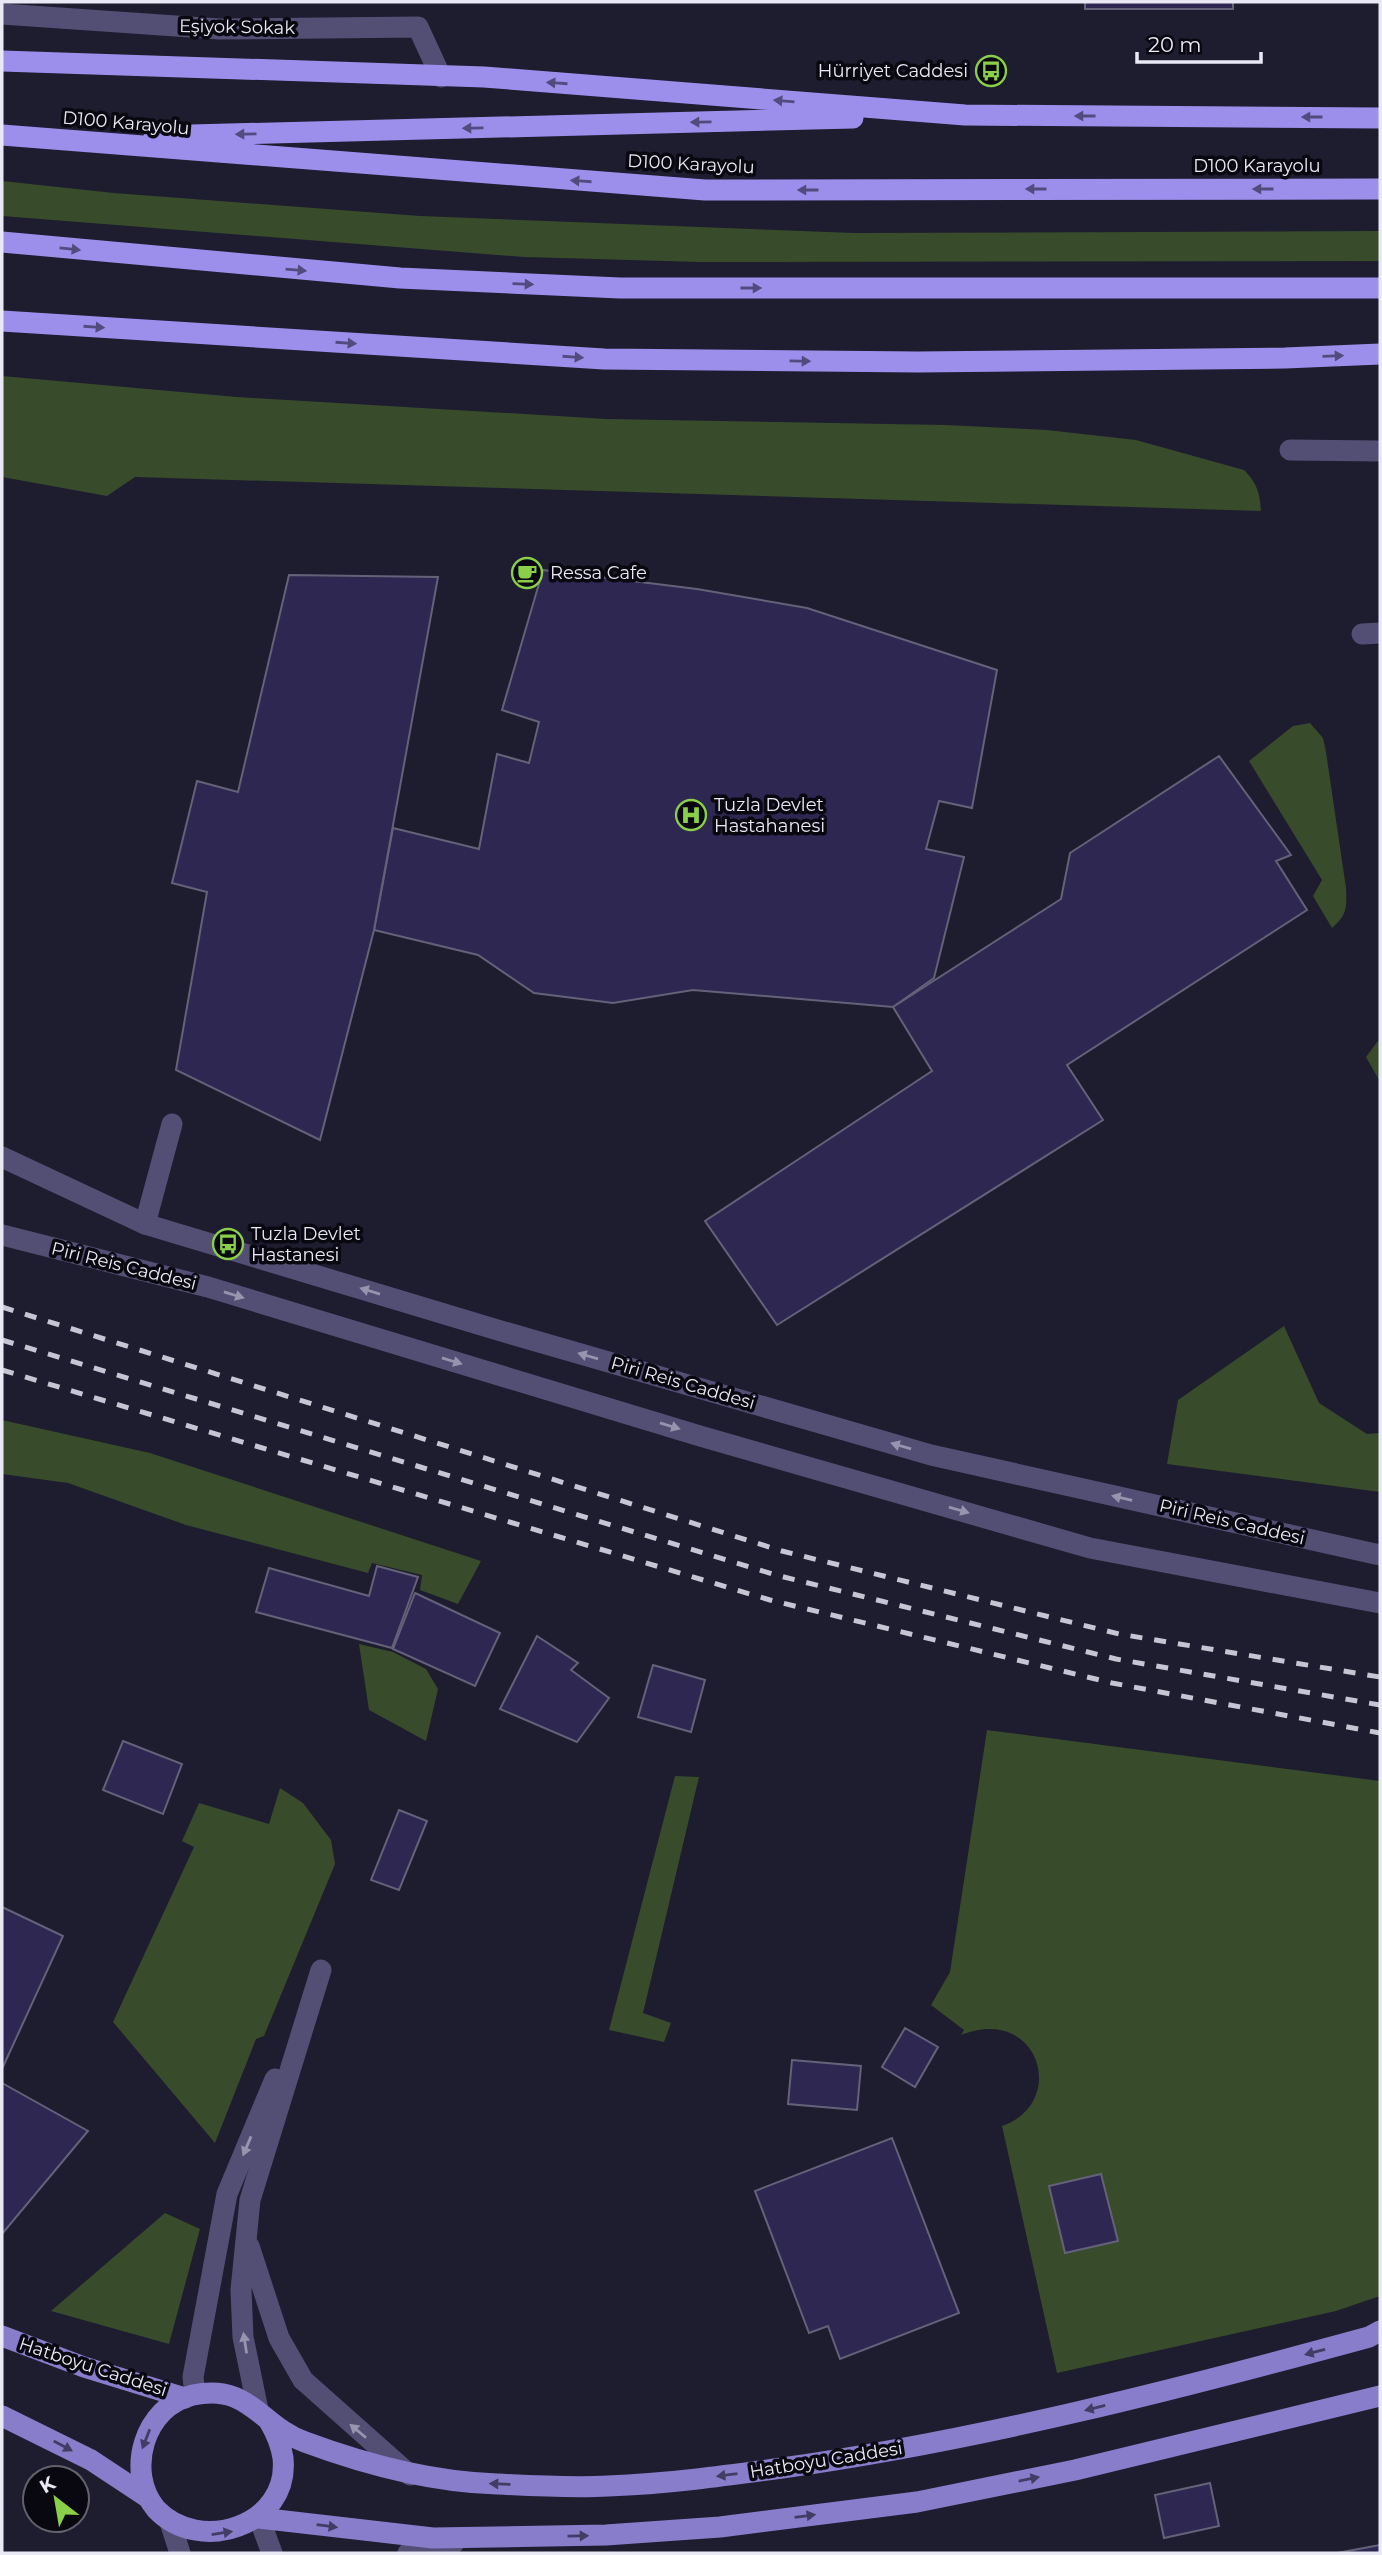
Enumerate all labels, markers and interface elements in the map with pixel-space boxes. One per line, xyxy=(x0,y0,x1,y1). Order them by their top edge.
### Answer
street label: Eşiyok Sokak xyxy=(179,15,295,39)
scale bar xyxy=(1137,21,1261,65)
text: 20 m xyxy=(1148,32,1202,57)
bus stop icon: Hürriyet Caddesi xyxy=(974,54,1008,88)
place label: Hürriyet Caddesi xyxy=(818,60,968,82)
one-way arrow xyxy=(546,77,568,88)
one-way arrow xyxy=(773,95,795,106)
street label: D100 Karayolu xyxy=(62,106,190,140)
one-way arrow xyxy=(1073,110,1095,122)
one-way arrow xyxy=(1301,111,1323,123)
one-way arrow xyxy=(689,116,711,128)
one-way arrow xyxy=(462,122,484,133)
one-way arrow xyxy=(235,128,257,139)
street label: D100 Karayolu xyxy=(627,150,755,178)
street label: D100 Karayolu xyxy=(1193,155,1321,177)
one-way arrow xyxy=(570,175,592,186)
one-way arrow xyxy=(1024,183,1046,195)
one-way arrow xyxy=(1252,183,1274,195)
one-way arrow xyxy=(797,184,819,196)
one-way arrow xyxy=(59,244,81,255)
one-way arrow xyxy=(285,265,307,276)
one-way arrow xyxy=(512,278,534,289)
one-way arrow xyxy=(740,282,762,294)
one-way arrow xyxy=(84,321,106,332)
one-way arrow xyxy=(335,337,357,348)
one-way arrow xyxy=(1322,350,1344,361)
one-way arrow xyxy=(562,352,584,363)
one-way arrow xyxy=(790,355,812,367)
cafe icon: Ressa Cafe xyxy=(510,556,544,590)
place label: Ressa Cafe xyxy=(550,562,647,584)
place label: Tuzla Devlet Hastahanesi xyxy=(714,794,825,837)
hospital icon: Tuzla Devlet Hastahanesi xyxy=(674,798,708,832)
place label: Tuzla Devlet Hastanesi xyxy=(251,1223,361,1266)
bus stop icon: Tuzla Devlet Hastanesi xyxy=(211,1227,245,1261)
street label: Piri Reis Caddesi xyxy=(49,1237,199,1295)
one-way arrow xyxy=(359,1286,380,1296)
one-way arrow xyxy=(224,1290,245,1300)
one-way arrow xyxy=(577,1350,598,1360)
street label: Piri Reis Caddesi xyxy=(608,1352,758,1414)
one-way arrow xyxy=(442,1356,463,1366)
one-way arrow xyxy=(659,1422,680,1432)
one-way arrow xyxy=(890,1441,911,1451)
one-way arrow xyxy=(1111,1492,1133,1503)
street label: Piri Reis Caddesi xyxy=(1157,1495,1307,1549)
one-way arrow xyxy=(948,1505,970,1516)
one-way arrow xyxy=(241,2136,252,2157)
one-way arrow xyxy=(239,2332,250,2354)
street label: Hatboyu Caddesi xyxy=(16,2333,170,2401)
one-way arrow xyxy=(1304,2347,1325,2357)
one-way arrow xyxy=(1084,2403,1106,2414)
one-way arrow xyxy=(349,2423,367,2439)
one-way arrow xyxy=(140,2429,151,2450)
street label: Hatboyu Caddesi xyxy=(748,2437,904,2483)
one-way arrow xyxy=(53,2440,73,2451)
north arrow xyxy=(21,2464,91,2534)
one-way arrow xyxy=(716,2470,738,2481)
text: K xyxy=(36,2471,60,2498)
one-way arrow xyxy=(1018,2474,1040,2485)
one-way arrow xyxy=(488,2479,510,2490)
one-way arrow xyxy=(794,2511,816,2522)
one-way arrow xyxy=(316,2520,338,2531)
one-way arrow xyxy=(211,2527,233,2538)
one-way arrow xyxy=(567,2530,589,2542)

